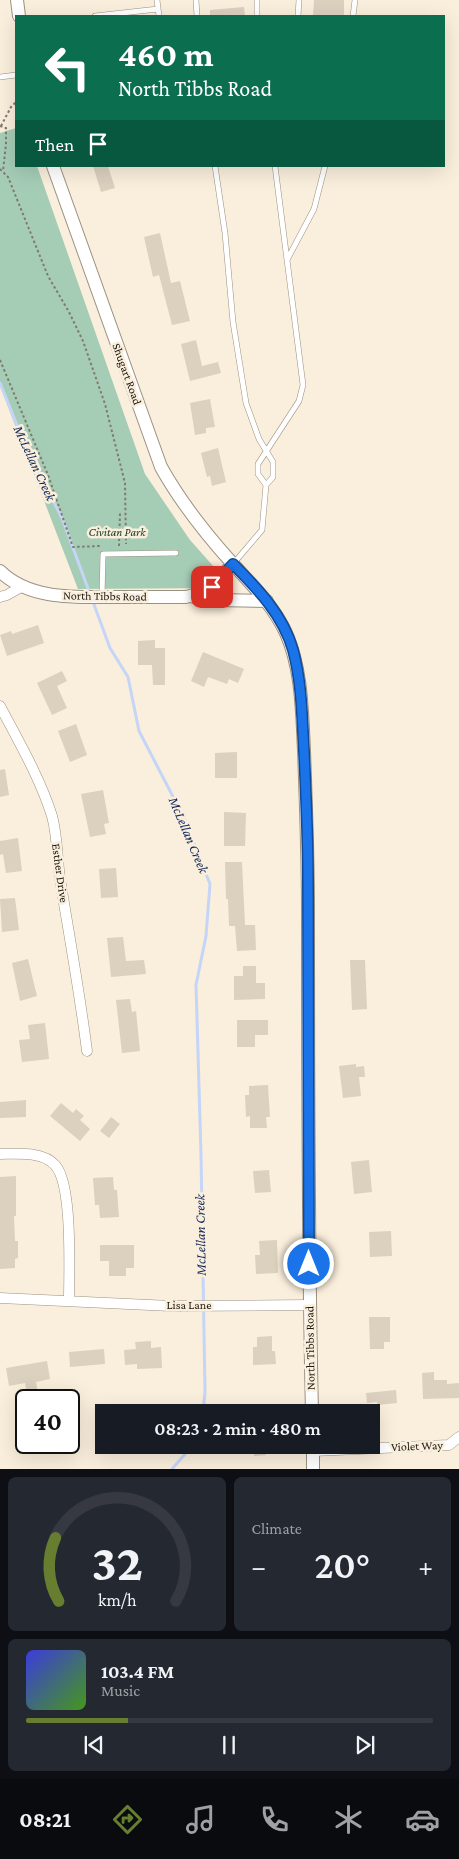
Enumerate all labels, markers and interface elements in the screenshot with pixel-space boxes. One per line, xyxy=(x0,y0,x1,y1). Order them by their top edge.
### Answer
icon: left xyxy=(35,35,100,100)
text: 460 m xyxy=(118,35,214,74)
text: North Tibbs Road xyxy=(118,76,272,101)
icon: arrive xyxy=(84,130,112,158)
text: Then xyxy=(35,134,74,155)
street label: Shugart Road xyxy=(109,341,145,407)
water label: McLellan Creek xyxy=(10,422,60,504)
park label: Civitan Park xyxy=(89,525,146,539)
pin xyxy=(191,566,233,608)
icon: arrive xyxy=(198,573,226,601)
street label: North Tibbs Road xyxy=(63,588,148,604)
water label: McLellan Creek xyxy=(165,793,213,876)
street label: Esther Drive xyxy=(49,843,71,903)
water label: McLellan Creek xyxy=(191,1193,209,1277)
position arrow xyxy=(282,1237,334,1289)
street label: Lisa Lane xyxy=(167,1298,211,1312)
street label: North Tibbs Road xyxy=(302,1305,318,1390)
speed limit sign: 40 xyxy=(15,1389,80,1454)
text: 08:23 · 2 min · 480 m xyxy=(154,1418,321,1439)
street label: Violet Way xyxy=(391,1438,444,1454)
text: Climate xyxy=(252,1520,302,1537)
text: 32 xyxy=(91,1533,142,1591)
text: 20° xyxy=(314,1544,370,1586)
text: − xyxy=(252,1551,266,1582)
text: + xyxy=(418,1551,433,1582)
text: km/h xyxy=(97,1590,136,1610)
text: 103.4 FM xyxy=(101,1661,174,1682)
text: Music xyxy=(101,1682,140,1699)
icon: previous xyxy=(80,1731,108,1759)
icon: pause xyxy=(215,1731,243,1759)
icon: next xyxy=(351,1731,379,1759)
icon: directions xyxy=(110,1802,145,1837)
icon: music xyxy=(183,1802,218,1837)
icon: phone xyxy=(257,1802,292,1837)
icon: climate xyxy=(331,1802,366,1837)
icon: car xyxy=(405,1802,440,1837)
text: 08:21 xyxy=(19,1807,71,1832)

